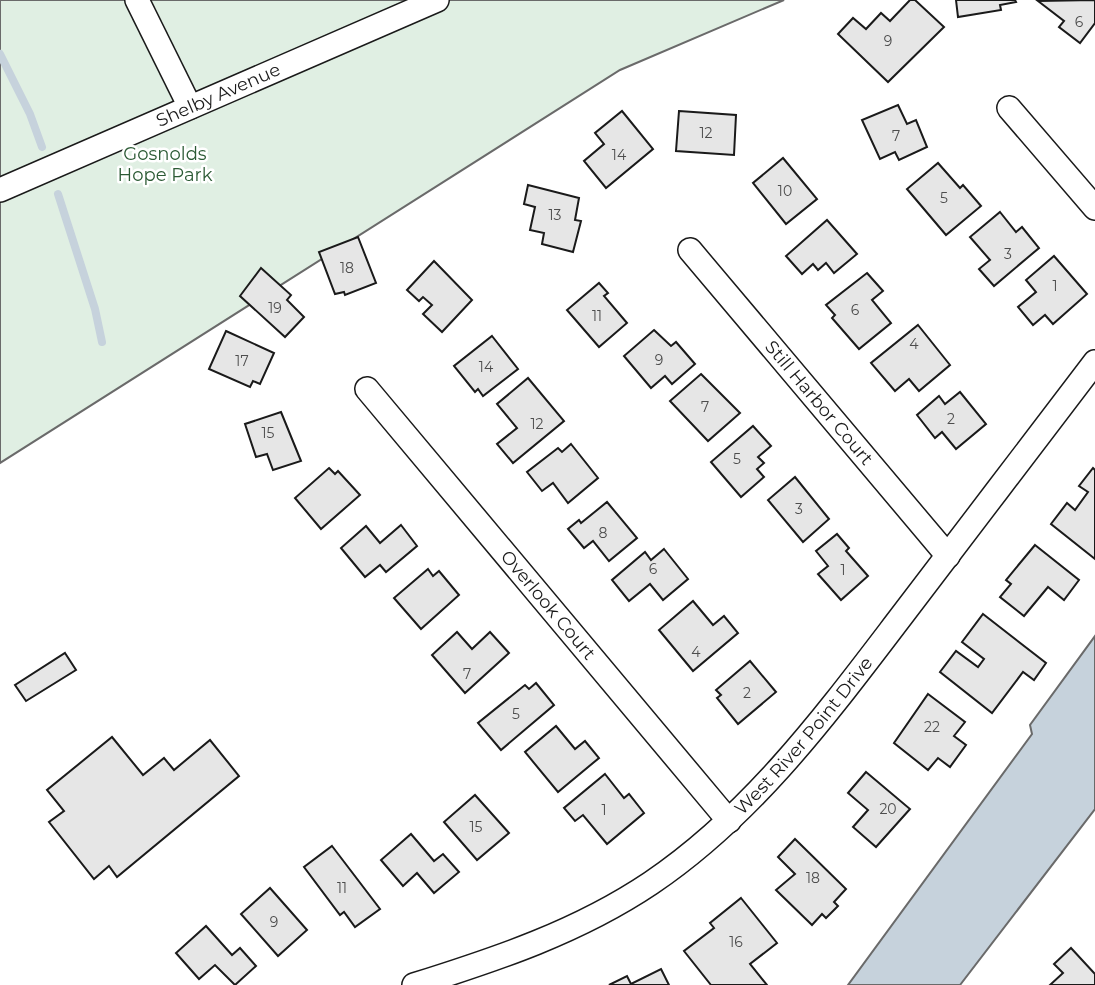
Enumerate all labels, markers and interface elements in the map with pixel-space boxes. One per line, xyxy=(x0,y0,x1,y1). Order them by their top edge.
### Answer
house number: 6 xyxy=(1075,13,1084,31)
house number: 9 xyxy=(884,32,892,50)
street label: Shelby Avenue xyxy=(153,58,284,132)
house number: 12 xyxy=(699,124,713,142)
house number: 7 xyxy=(892,127,900,145)
park label: Gosnolds Hope Park xyxy=(118,143,213,186)
house number: 14 xyxy=(612,146,627,164)
house number: 10 xyxy=(778,182,792,200)
house number: 5 xyxy=(940,189,948,207)
house number: 13 xyxy=(549,206,562,224)
house number: 3 xyxy=(1004,245,1012,263)
house number: 18 xyxy=(340,259,354,277)
house number: 1 xyxy=(1052,277,1058,295)
house number: 19 xyxy=(268,299,282,317)
house number: 6 xyxy=(851,301,860,319)
house number: 11 xyxy=(592,307,602,325)
house number: 4 xyxy=(909,335,919,353)
street label: Still Harbor Court xyxy=(760,336,878,470)
house number: 9 xyxy=(655,351,663,369)
house number: 17 xyxy=(235,352,249,370)
house number: 14 xyxy=(479,358,494,376)
house number: 7 xyxy=(701,398,709,416)
house number: 2 xyxy=(947,410,955,428)
house number: 12 xyxy=(530,415,544,433)
house number: 15 xyxy=(262,424,275,442)
house number: 5 xyxy=(733,450,741,468)
house number: 3 xyxy=(795,500,803,518)
house number: 8 xyxy=(599,524,608,542)
street label: Overlook Court xyxy=(496,546,600,664)
house number: 6 xyxy=(649,560,658,578)
house number: 1 xyxy=(840,561,846,579)
house number: 4 xyxy=(691,643,701,661)
street label: West River Point Drive xyxy=(730,652,877,820)
house number: 7 xyxy=(463,665,471,683)
house number: 2 xyxy=(743,684,751,702)
house number: 5 xyxy=(512,705,520,723)
house number: 22 xyxy=(924,718,940,736)
house number: 20 xyxy=(879,800,897,818)
house number: 1 xyxy=(601,801,607,819)
house number: 15 xyxy=(470,818,483,836)
house number: 18 xyxy=(806,869,820,887)
house number: 11 xyxy=(337,879,347,897)
house number: 9 xyxy=(270,913,278,931)
house number: 16 xyxy=(729,933,743,951)

